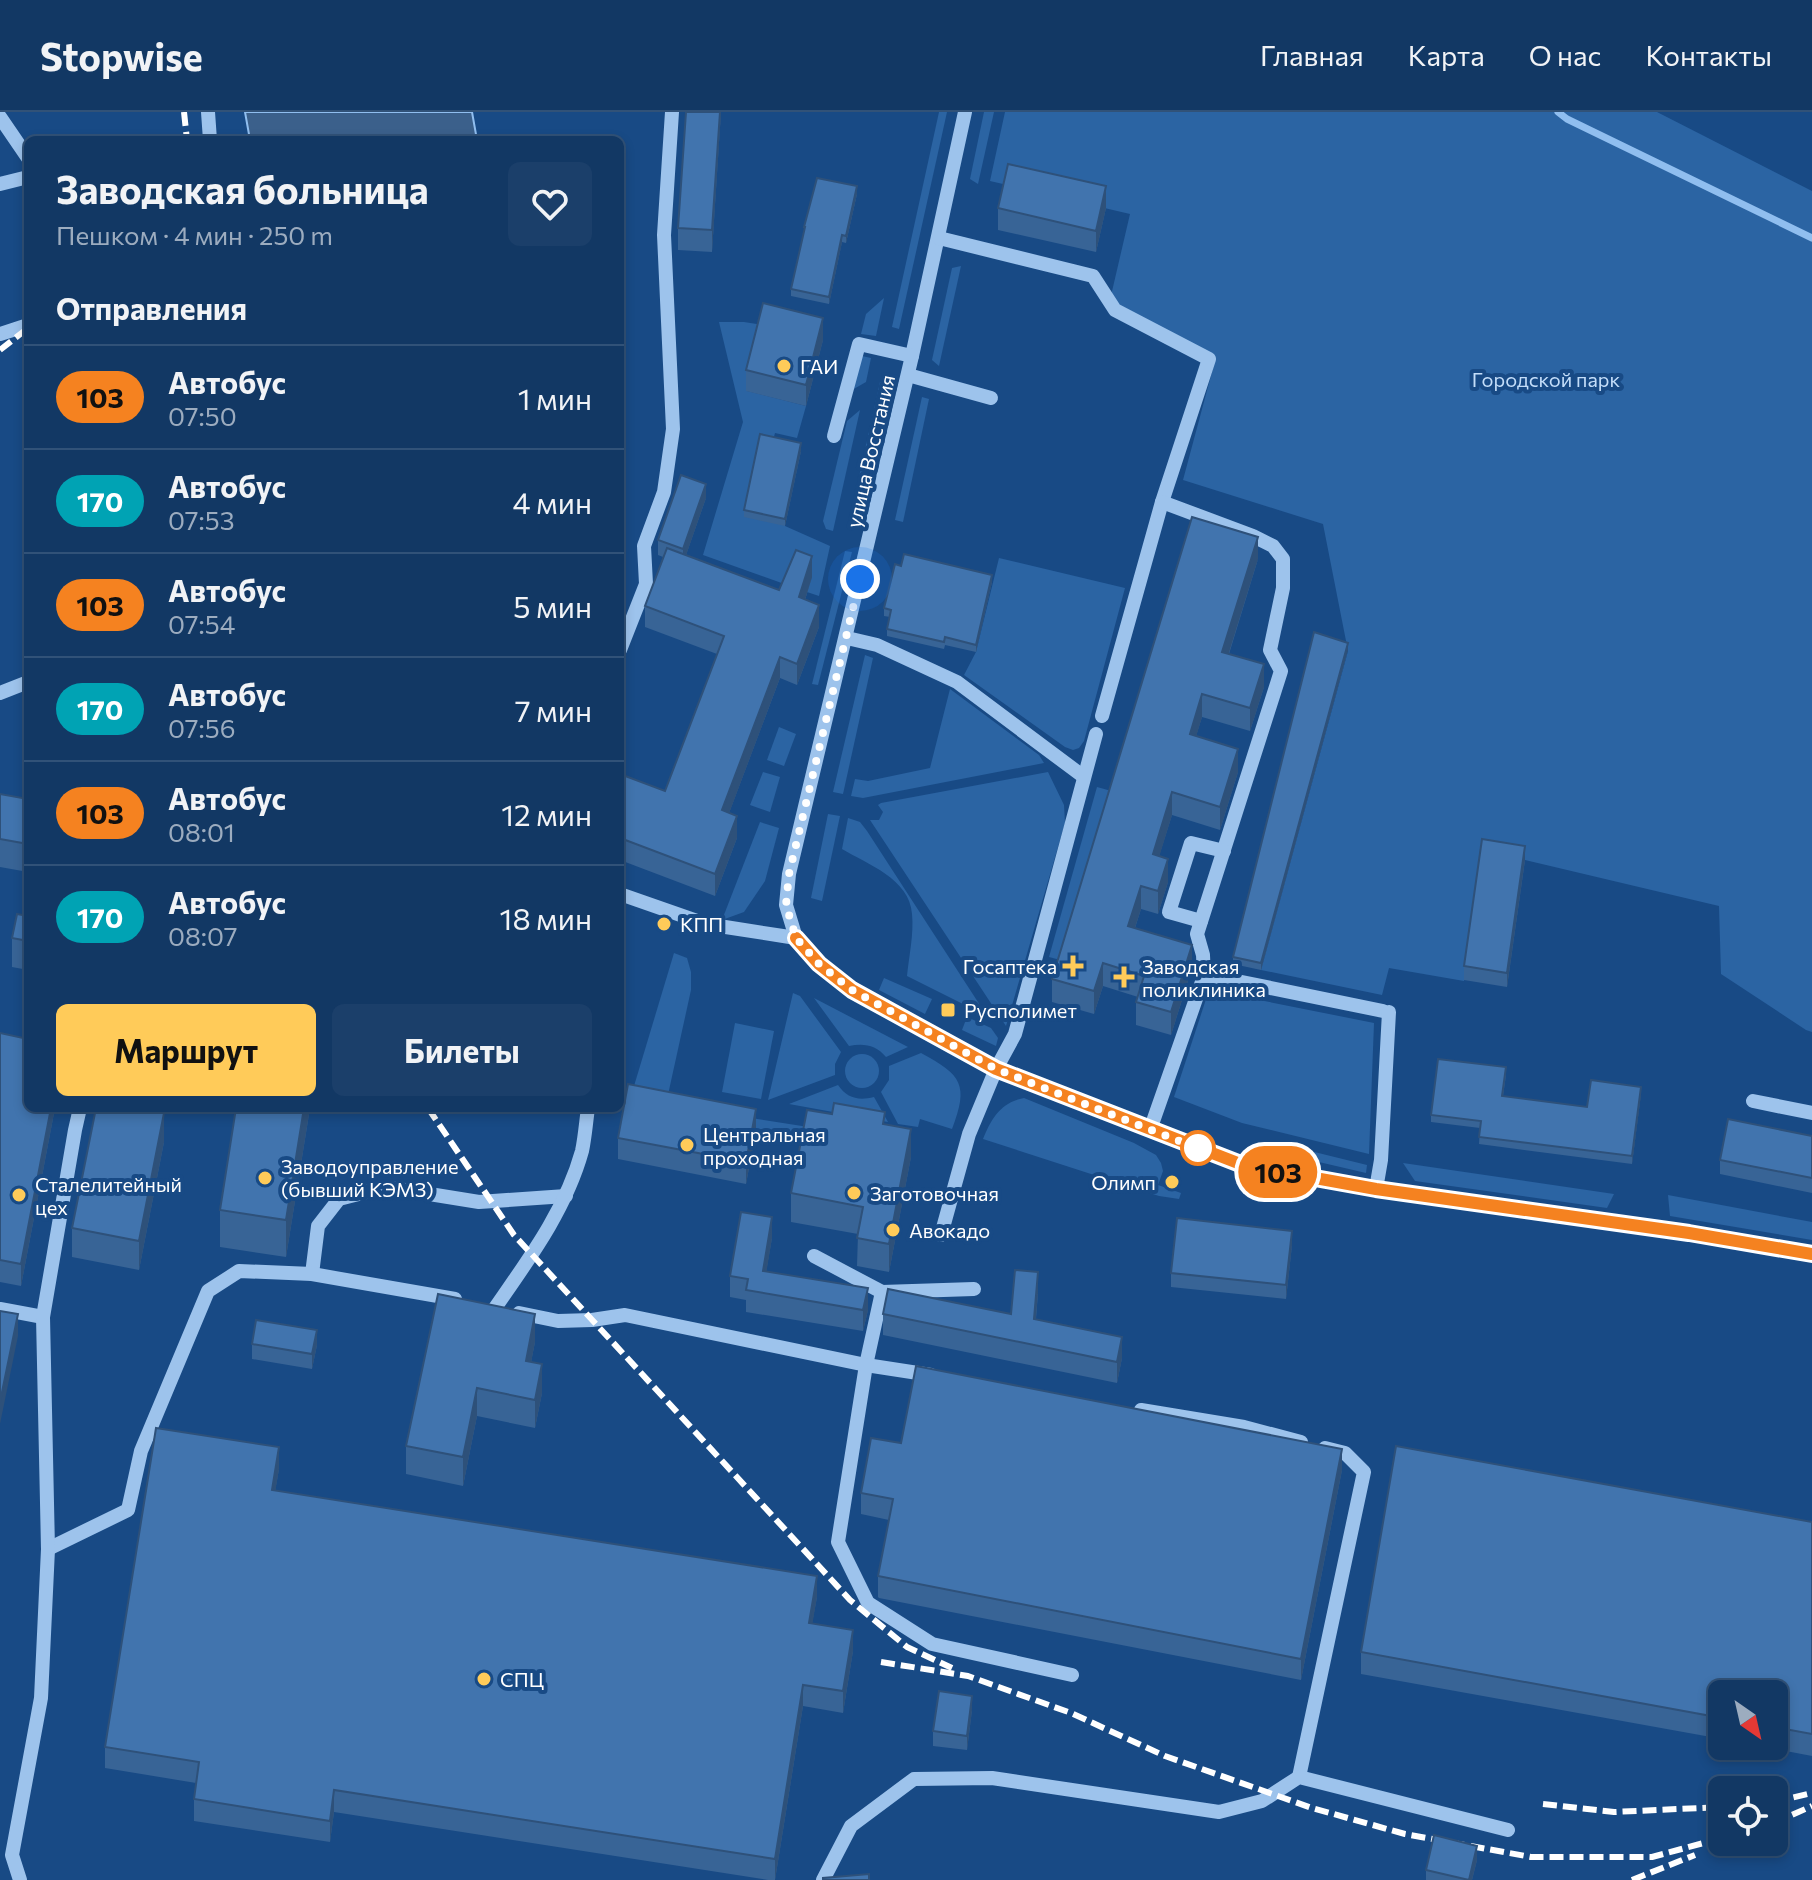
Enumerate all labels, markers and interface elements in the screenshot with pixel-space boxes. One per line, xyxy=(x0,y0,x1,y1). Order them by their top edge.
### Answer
text: Stopwise xyxy=(40,32,203,79)
text: Главная xyxy=(1260,38,1364,72)
text: Карта xyxy=(1408,38,1485,72)
text: О нас xyxy=(1529,38,1601,72)
text: Контакты xyxy=(1645,38,1772,72)
button: heart xyxy=(508,162,592,246)
text: Заводская больница xyxy=(56,165,429,212)
text: Пешком · 4 мин · 250 m xyxy=(56,219,333,250)
text: Отправления xyxy=(56,289,247,326)
place label: ГАИ xyxy=(800,354,838,378)
marker: ГАИ xyxy=(775,357,793,375)
text: Автобус xyxy=(168,363,286,400)
park label: Городской парк xyxy=(1472,367,1621,391)
street label: улица Восстания xyxy=(841,372,899,530)
text: 1 мин xyxy=(518,379,592,416)
text: 103 xyxy=(76,380,124,414)
text: 07:50 xyxy=(168,400,237,431)
text: Автобус xyxy=(168,467,286,504)
text: 4 мин xyxy=(513,483,592,520)
text: 170 xyxy=(77,484,123,518)
text: 07:53 xyxy=(168,504,235,535)
your location xyxy=(840,559,880,599)
text: Автобус xyxy=(168,571,286,608)
text: 5 мин xyxy=(513,587,592,624)
text: 103 xyxy=(76,588,124,622)
text: 07:54 xyxy=(168,608,235,639)
text: Автобус xyxy=(168,675,286,712)
text: 7 мин xyxy=(515,691,592,728)
text: 170 xyxy=(77,692,123,726)
text: 07:56 xyxy=(168,712,235,743)
text: Автобус xyxy=(168,779,286,816)
text: 12 мин xyxy=(501,795,592,832)
text: 103 xyxy=(76,796,124,830)
text: 08:01 xyxy=(168,816,235,847)
text: Автобус xyxy=(168,883,286,920)
text: 18 мин xyxy=(500,899,592,936)
text: 170 xyxy=(77,900,123,934)
place label: КПП xyxy=(680,912,723,936)
marker: КПП xyxy=(655,915,673,933)
text: 08:07 xyxy=(168,920,237,951)
place label: Госаптека xyxy=(963,954,1057,978)
place label: Заводская поликлиника xyxy=(1142,954,1266,1001)
marker: Госаптека xyxy=(1064,957,1082,975)
marker: Заводская поликлиника xyxy=(1113,966,1135,988)
place label: Русполимет xyxy=(964,998,1077,1022)
marker: Русполимет xyxy=(939,1001,957,1019)
button: Маршрут xyxy=(56,1004,316,1096)
button: Билеты xyxy=(332,1004,592,1096)
place label: Центральная проходная xyxy=(703,1122,826,1169)
unlabelled marker xyxy=(1181,1131,1215,1165)
marker: Центральная проходная xyxy=(678,1136,696,1154)
line badge: 103 xyxy=(1232,1146,1324,1198)
place label: Заводоуправление (бывший КЭМЗ) xyxy=(281,1154,458,1201)
text: 103 xyxy=(1254,1155,1302,1189)
marker: Заводоуправление (бывший КЭМЗ) xyxy=(256,1169,274,1187)
place label: Олимп xyxy=(1091,1170,1156,1194)
place label: Сталелитейный цех xyxy=(35,1172,182,1219)
marker: Олимп xyxy=(1163,1173,1181,1191)
place label: Заготовочная xyxy=(870,1181,999,1205)
marker: Заготовочная xyxy=(845,1184,863,1202)
marker: Сталелитейный цех xyxy=(10,1186,28,1204)
place label: Авокадо xyxy=(909,1218,990,1242)
marker: Авокадо xyxy=(884,1221,902,1239)
place label: СПЦ xyxy=(500,1667,544,1691)
marker: СПЦ xyxy=(475,1670,493,1688)
north arrow xyxy=(1708,1680,1788,1760)
map controls xyxy=(1708,1680,1788,1856)
button: locate xyxy=(1708,1776,1788,1856)

